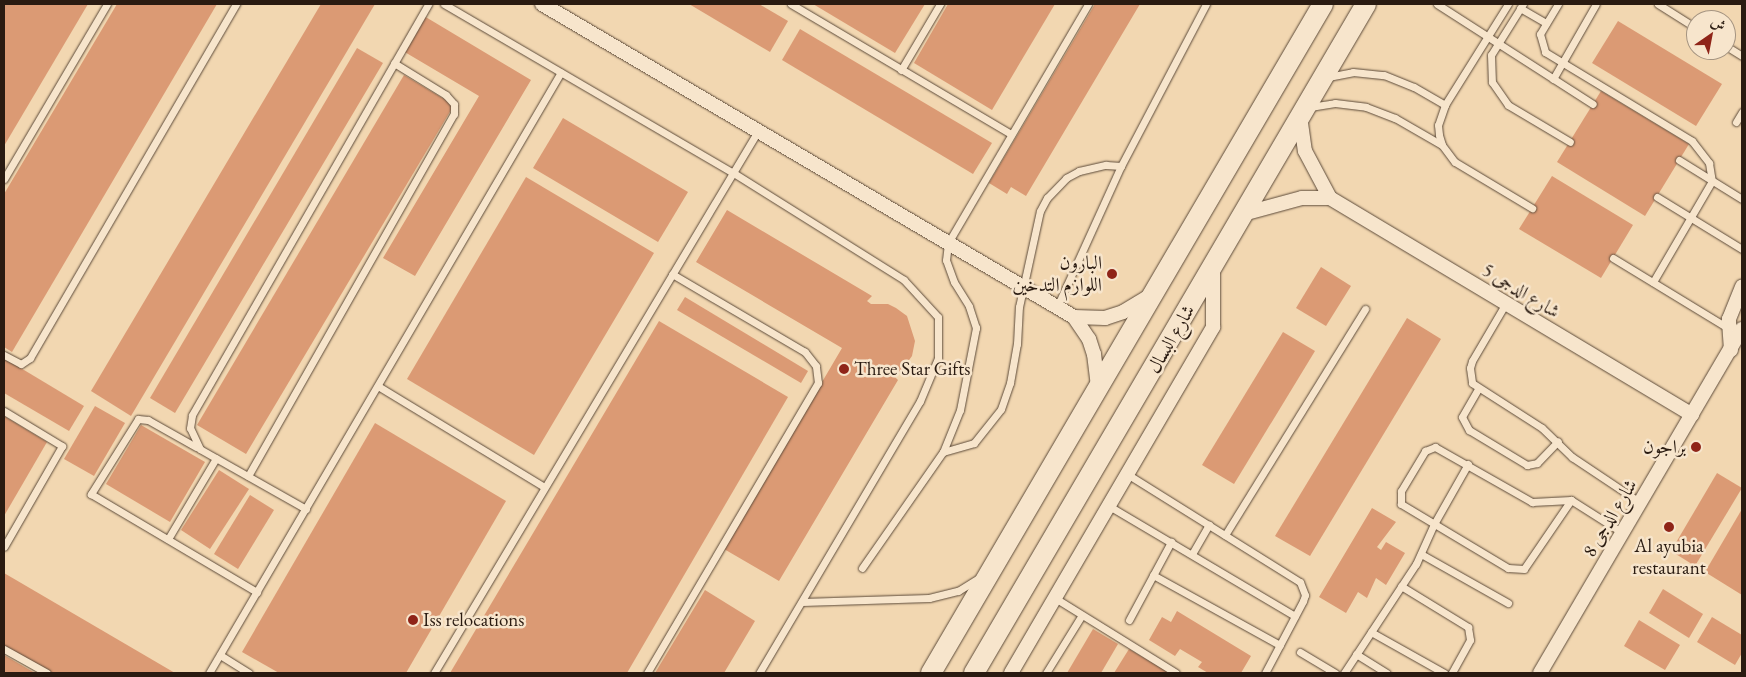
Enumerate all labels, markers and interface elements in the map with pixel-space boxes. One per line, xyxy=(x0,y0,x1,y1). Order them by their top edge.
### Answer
north arrow xyxy=(1686,10,1736,60)
text: ش xyxy=(1708,12,1729,35)
place label: البارون اللوازم التدخين xyxy=(1013,252,1102,296)
street label: شارع الدجى 5 xyxy=(1478,259,1564,323)
marker: البارون اللوازم التدخين xyxy=(1106,268,1118,280)
street label: شارع البسال xyxy=(1142,301,1200,377)
place label: Three Star Gifts xyxy=(854,358,970,380)
marker: Three Star Gifts xyxy=(838,363,850,375)
place label: براجون xyxy=(1643,436,1686,458)
marker: براجون xyxy=(1690,441,1702,453)
street label: شارع الدجى 8 xyxy=(1578,475,1642,561)
marker: Al ayubia restaurant xyxy=(1663,521,1675,533)
place label: Al ayubia restaurant xyxy=(1632,535,1706,579)
place label: Iss relocations xyxy=(423,609,524,631)
marker: Iss relocations xyxy=(407,614,419,626)

